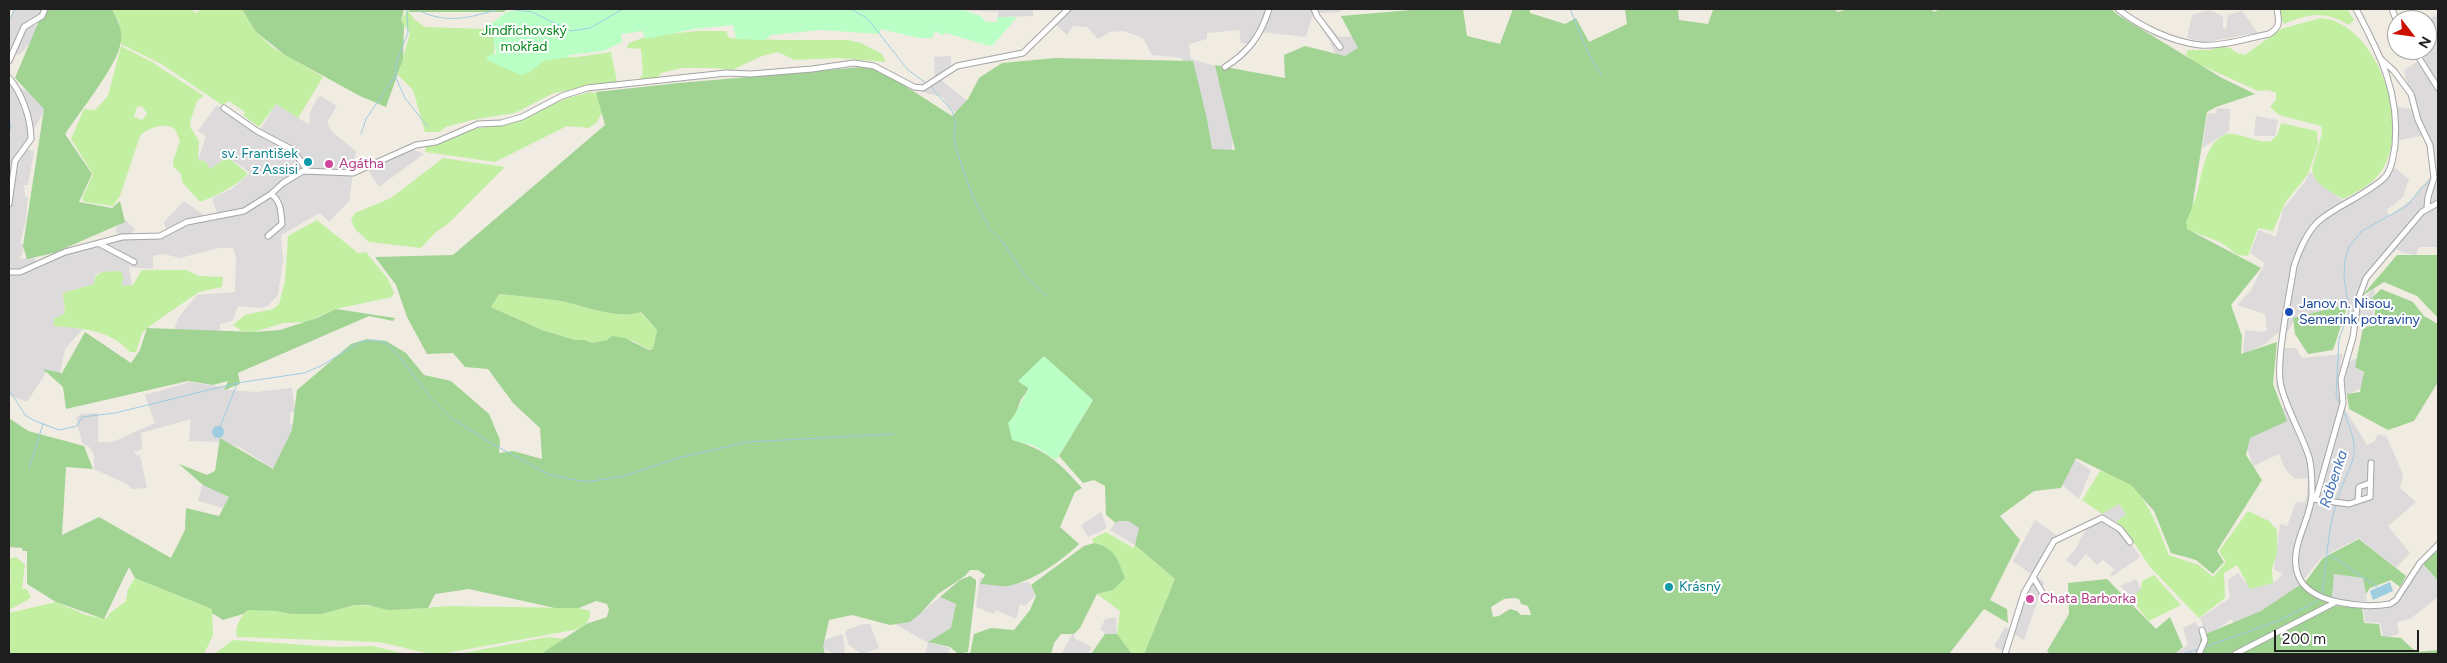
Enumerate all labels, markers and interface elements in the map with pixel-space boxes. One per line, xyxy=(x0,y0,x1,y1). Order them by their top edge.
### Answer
north arrow xyxy=(2387,10,2437,60)
park label: Jindřichovský mokřad xyxy=(481,23,567,56)
text: N xyxy=(2414,33,2435,51)
place label: sv. František z Assisi xyxy=(221,146,298,178)
marker: sv. František z Assisi xyxy=(302,156,314,168)
place label: Agátha xyxy=(339,156,384,172)
marker: Agátha xyxy=(323,158,335,170)
place label: Janov n. Nisou, Semerink potraviny xyxy=(2299,296,2420,328)
marker: Janov n. Nisou, Semerink potraviny xyxy=(2283,306,2295,318)
water label: Rábenka xyxy=(2316,448,2352,510)
place label: Krásný xyxy=(1679,579,1721,595)
marker: Krásný xyxy=(1663,581,1675,593)
place label: Chata Barborka xyxy=(2040,591,2136,607)
marker: Chata Barborka xyxy=(2024,593,2036,605)
scale bar xyxy=(2277,620,2422,652)
text: 200 m xyxy=(2282,630,2326,648)

